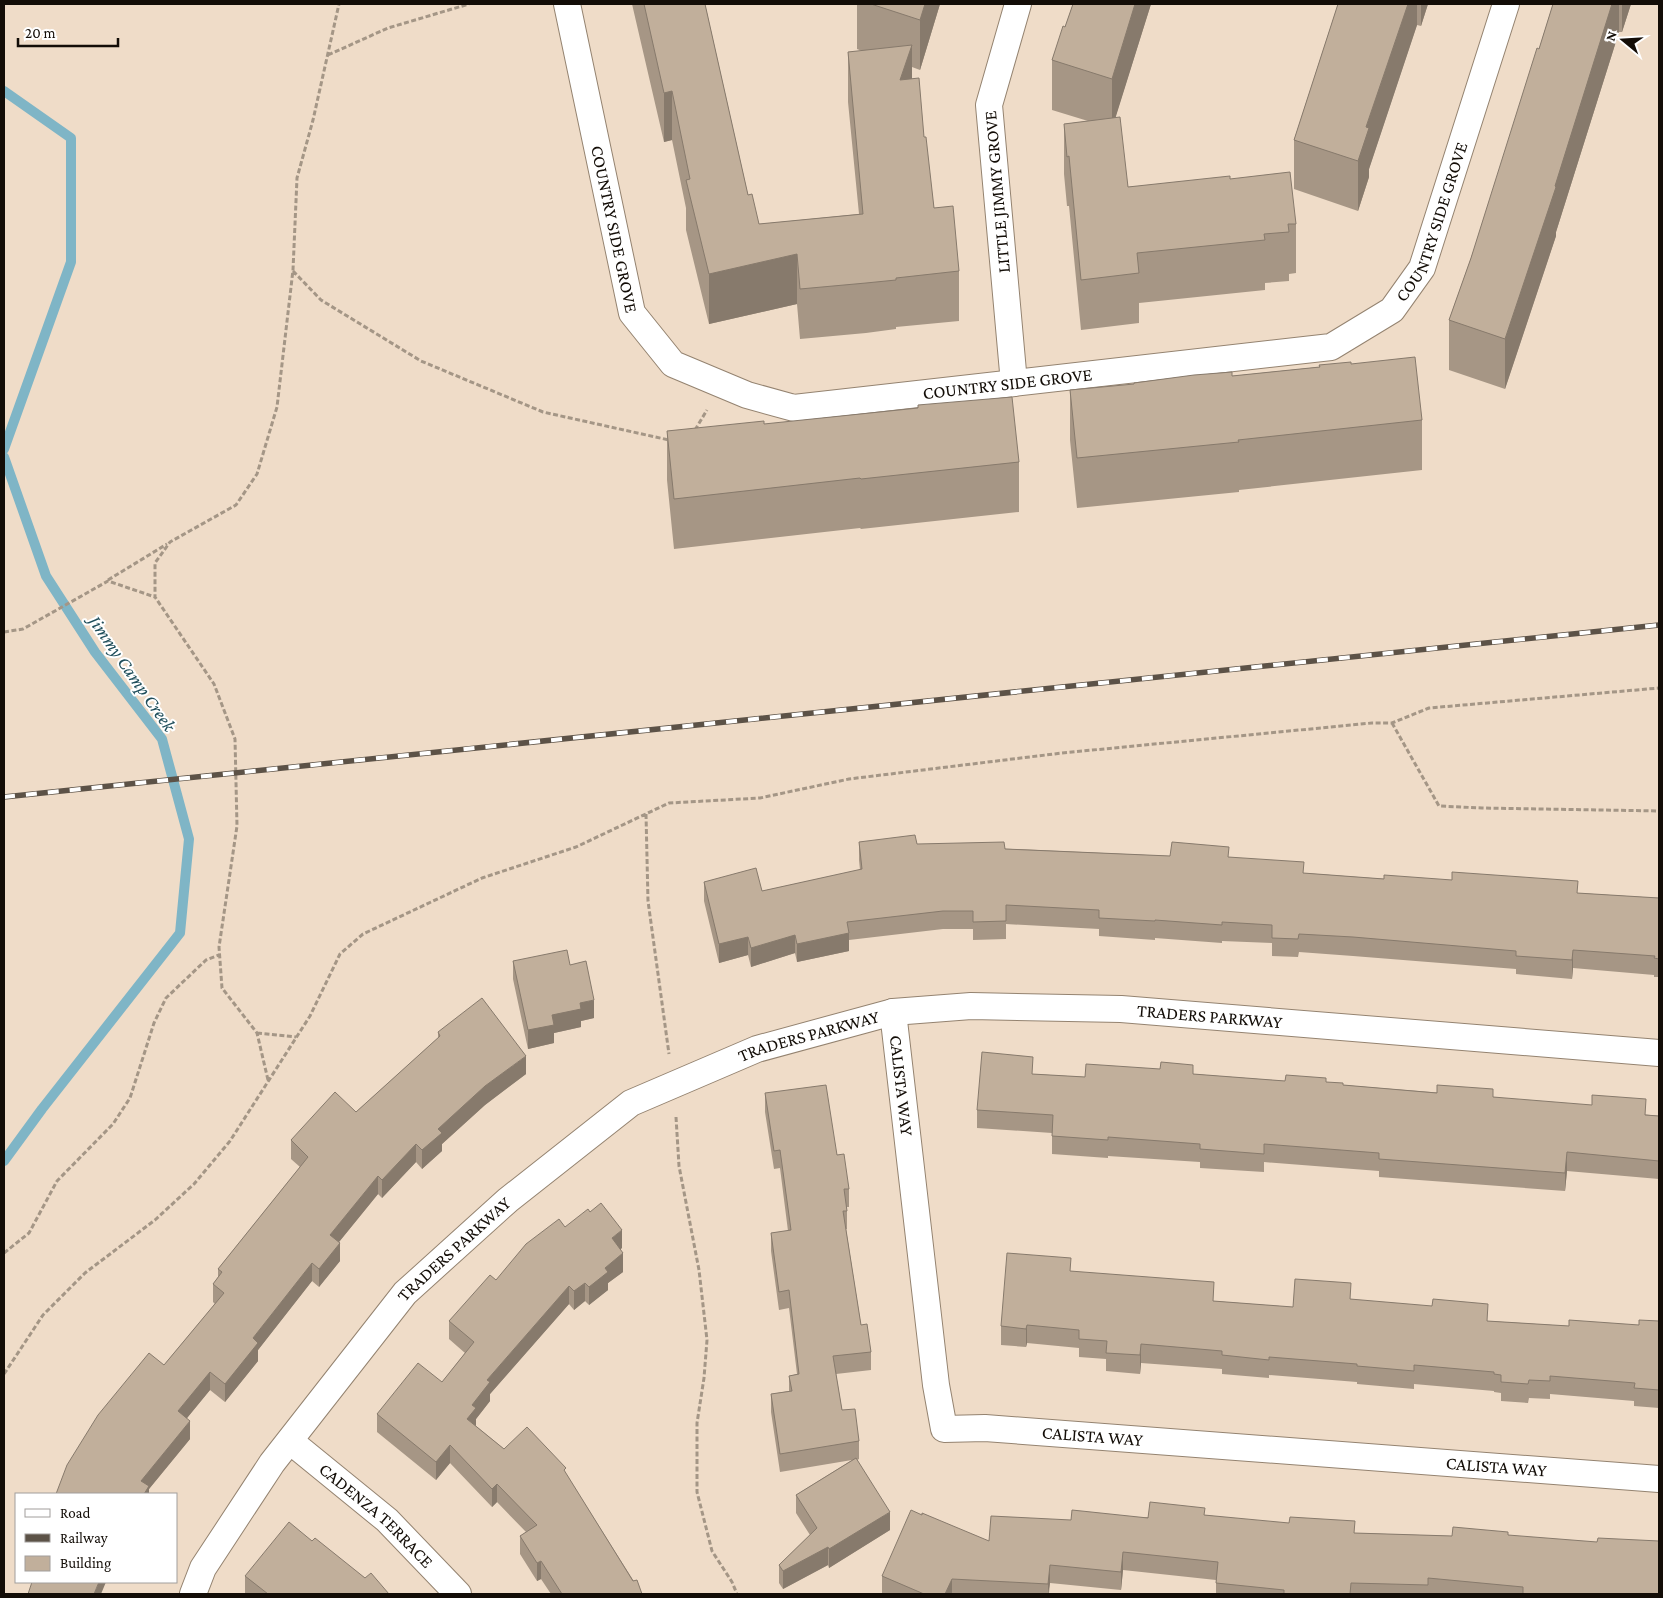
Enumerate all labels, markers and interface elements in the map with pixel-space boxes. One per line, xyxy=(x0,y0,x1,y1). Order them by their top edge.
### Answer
scale bar xyxy=(18,15,118,47)
north arrow xyxy=(1598,15,1648,65)
text: 20 m xyxy=(25,25,56,41)
text: N xyxy=(1602,29,1620,43)
street label: LITTLE JIMMY GROVE xyxy=(980,110,1014,274)
street label: COUNTRY SIDE GROVE xyxy=(1391,139,1472,305)
street label: COUNTRY SIDE GROVE xyxy=(587,144,642,315)
street label: COUNTRY SIDE GROVE xyxy=(922,364,1093,403)
water label: Jimmy Camp Creek xyxy=(83,609,181,736)
street label: TRADERS PARKWAY xyxy=(1136,1000,1284,1032)
street label: TRADERS PARKWAY xyxy=(735,1006,882,1066)
street label: CALISTA WAY xyxy=(886,1034,917,1137)
street label: TRADERS PARKWAY xyxy=(393,1192,515,1305)
street label: CALISTA WAY xyxy=(1041,1422,1144,1450)
street label: CALISTA WAY xyxy=(1445,1453,1548,1481)
street label: CADENZA TERRACE xyxy=(315,1459,438,1572)
legend xyxy=(15,1493,178,1583)
text: Road xyxy=(60,1505,91,1521)
text: Railway xyxy=(60,1530,108,1547)
text: Building xyxy=(60,1555,111,1572)

